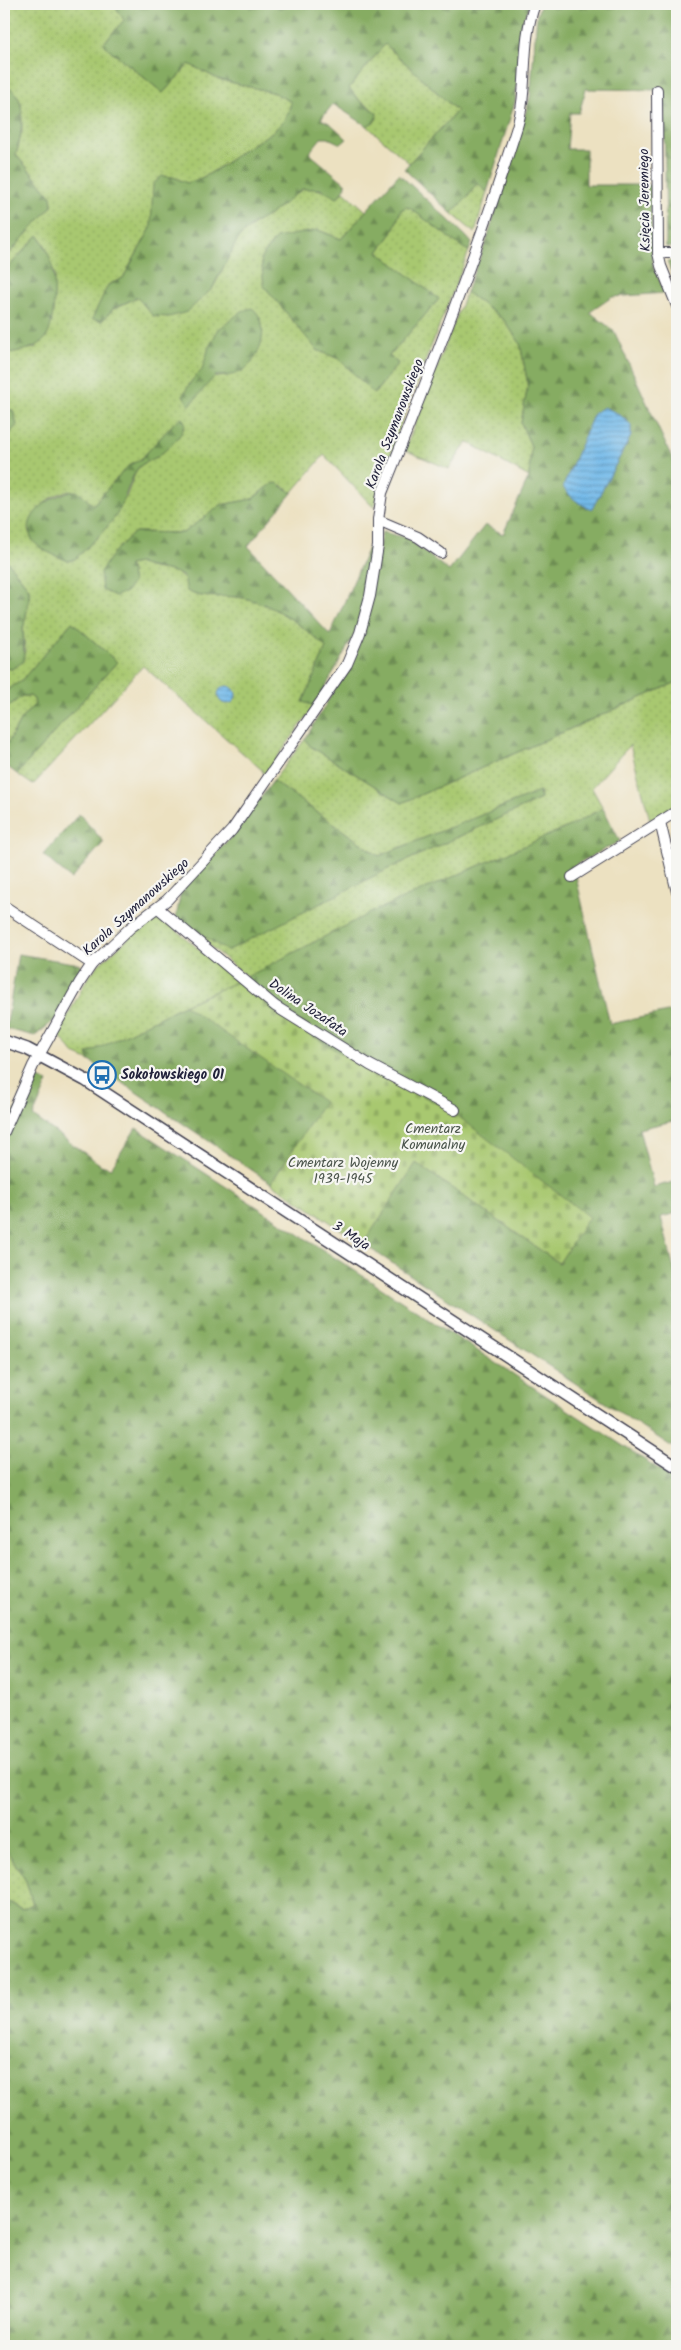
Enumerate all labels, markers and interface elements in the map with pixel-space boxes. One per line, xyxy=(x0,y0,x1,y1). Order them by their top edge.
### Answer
street label: Księcia Jeremiego xyxy=(633,148,657,252)
street label: Karola Szymanowskiego xyxy=(360,356,430,492)
street label: Karola Szymanowskiego xyxy=(77,853,195,961)
street label: Dolina Jozafata xyxy=(264,973,352,1043)
bus stop icon: Sokołowskiego 01 xyxy=(87,1060,117,1090)
place label: Sokołowskiego 01 xyxy=(121,1064,225,1086)
park label: Cmentarz Komunalny xyxy=(401,1118,465,1156)
park label: Cmentarz Wojenny 1939-1945 xyxy=(288,1152,399,1190)
street label: 3 Maja xyxy=(328,1216,374,1256)

